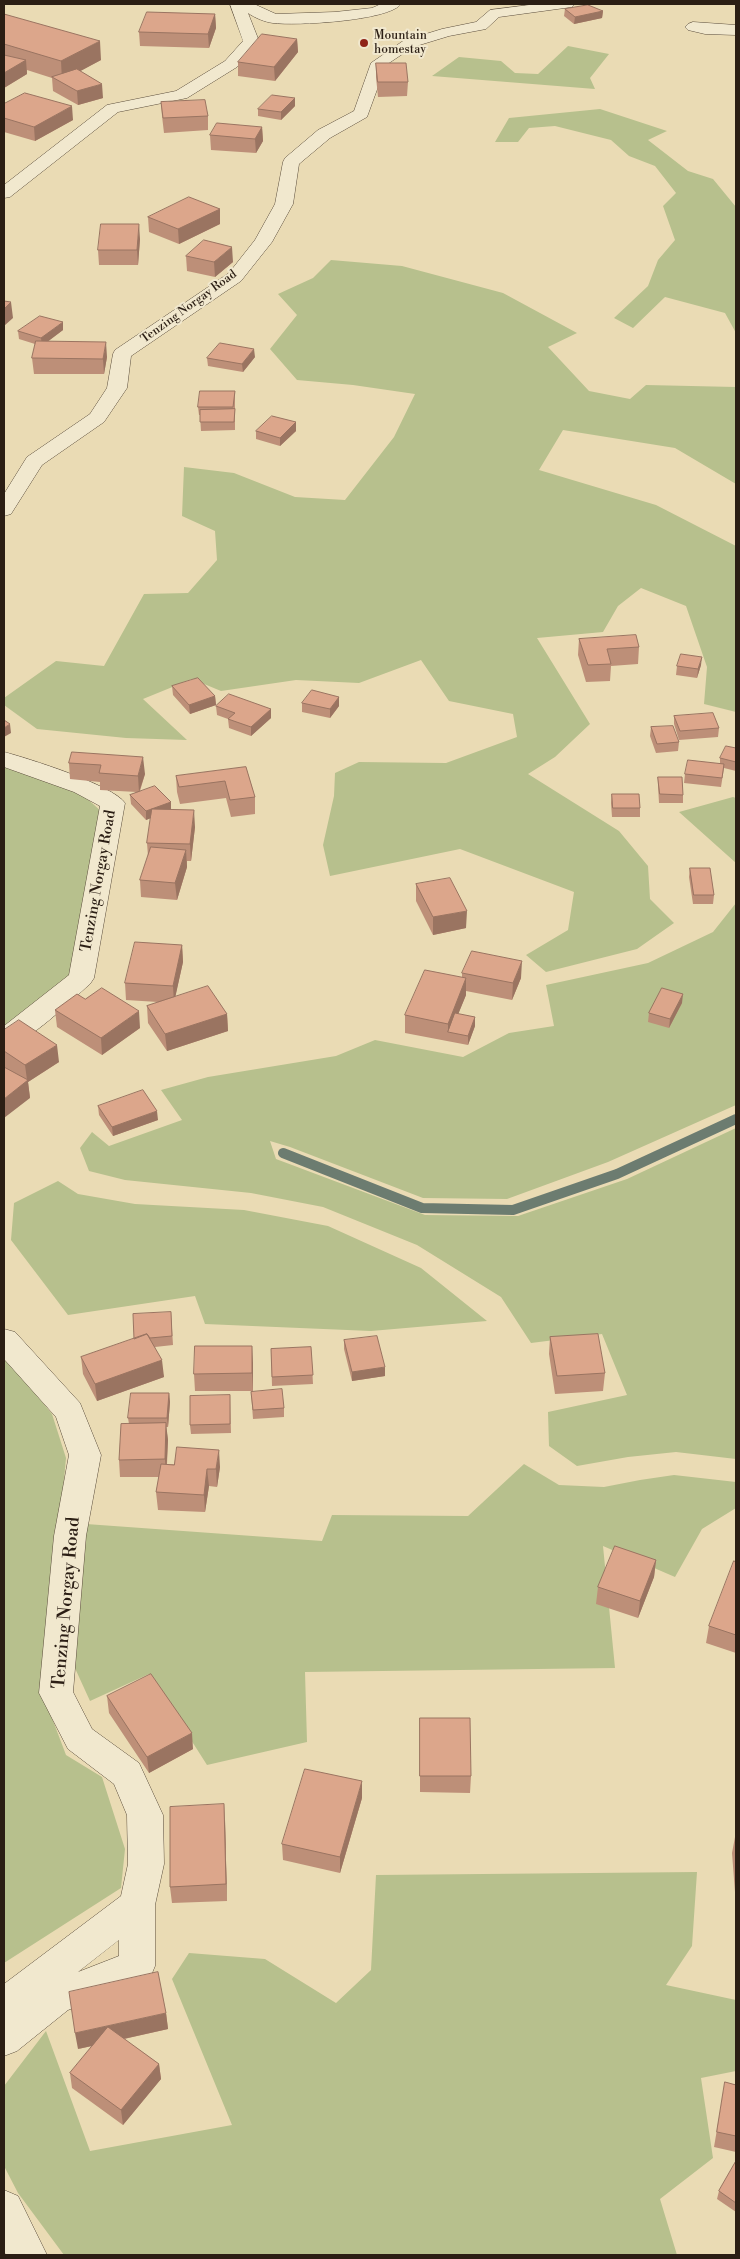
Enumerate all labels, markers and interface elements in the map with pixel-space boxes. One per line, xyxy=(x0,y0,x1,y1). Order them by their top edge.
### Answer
place label: Mountain homestay xyxy=(374,29,427,57)
marker: Mountain homestay xyxy=(358,37,370,49)
street label: Tenzing Norgay Road xyxy=(138,267,240,347)
street label: Tenzing Norgay Road xyxy=(78,809,120,953)
street label: Tenzing Norgay Road xyxy=(49,1516,85,1690)

